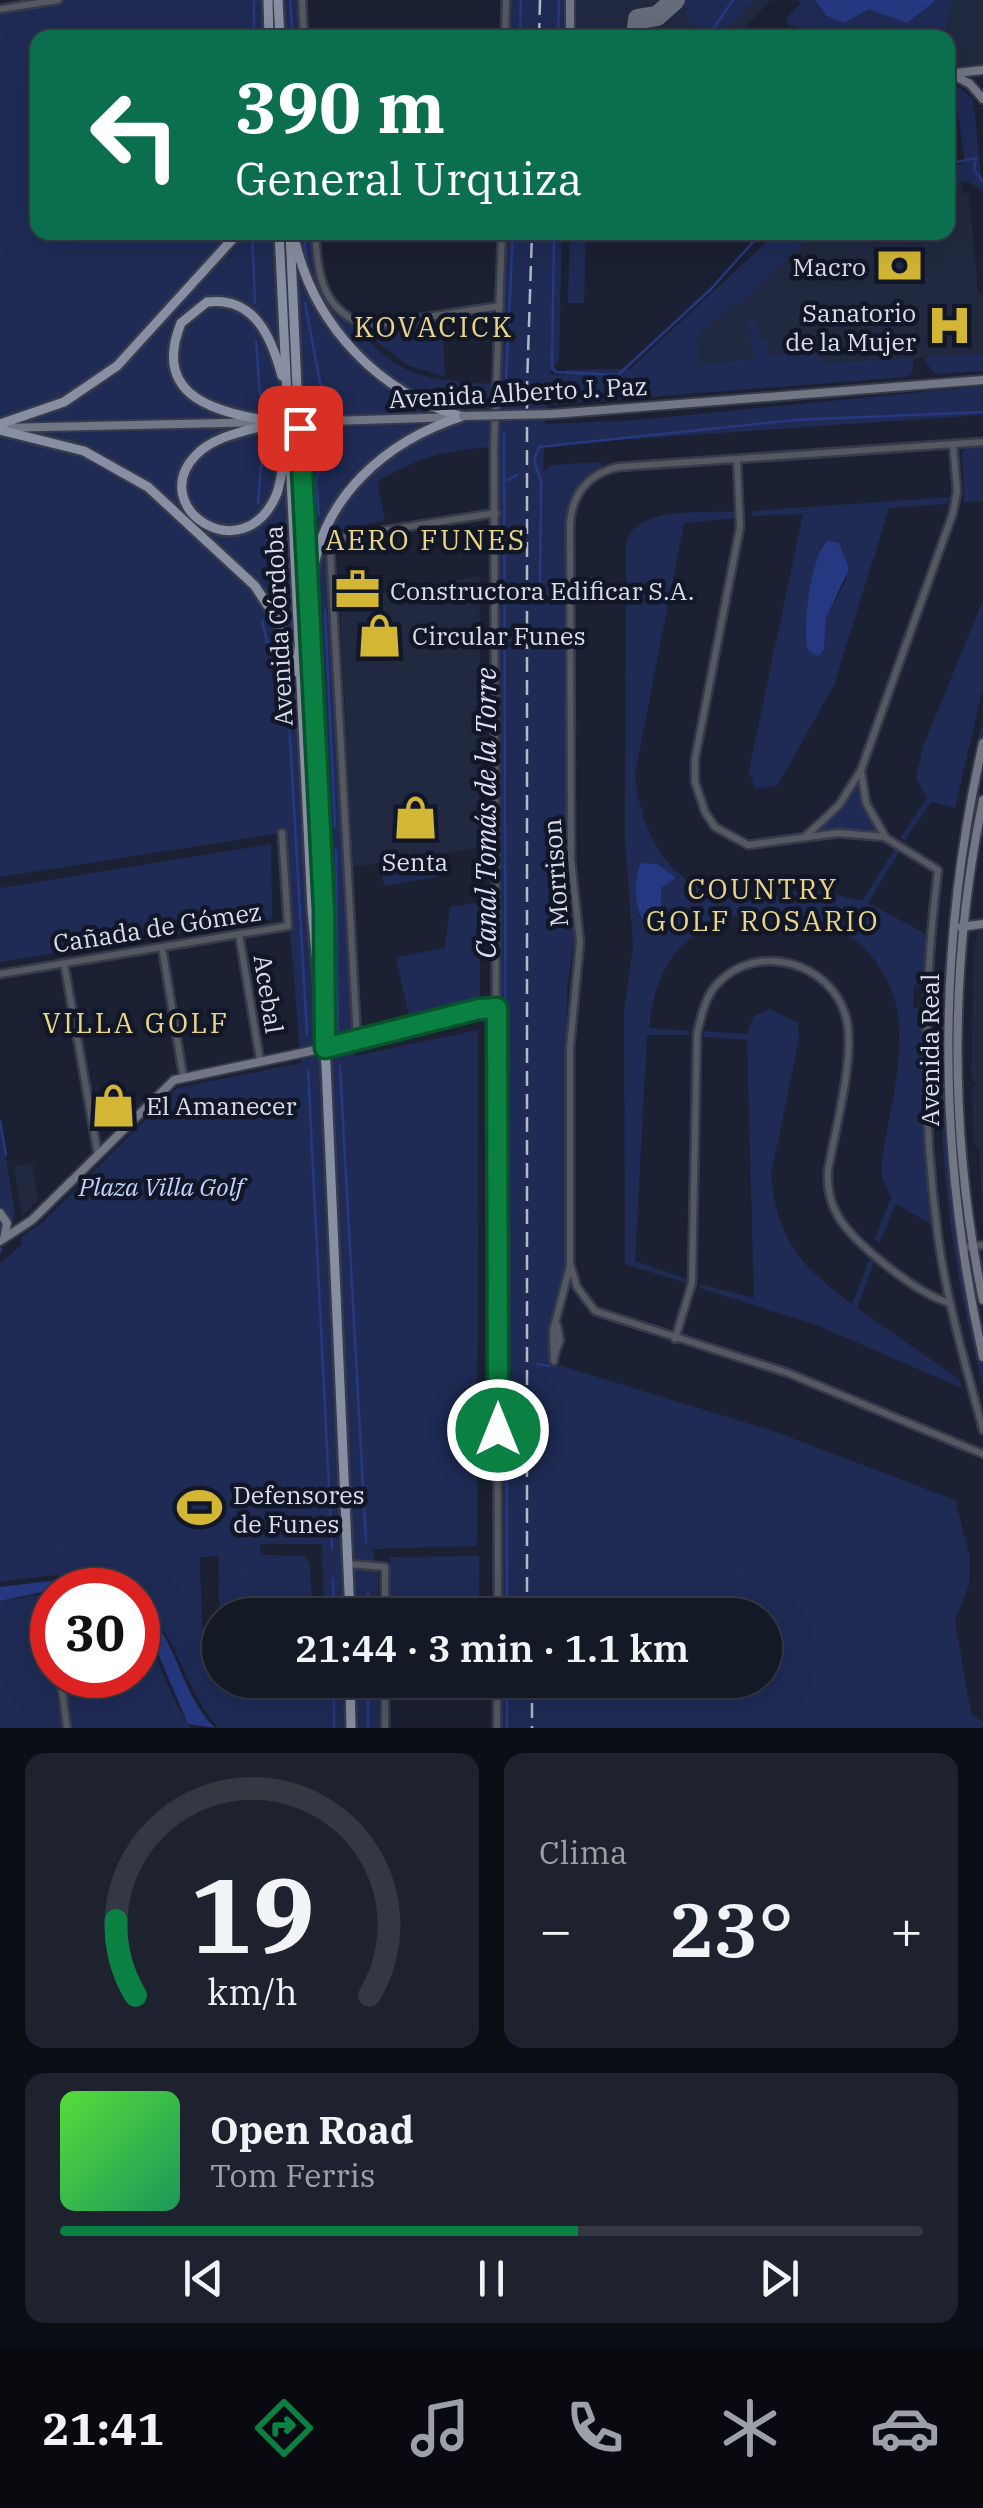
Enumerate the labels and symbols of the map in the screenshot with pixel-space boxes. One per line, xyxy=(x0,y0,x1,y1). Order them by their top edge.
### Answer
bank icon: Macro xyxy=(875,242,923,290)
place label: Macro xyxy=(792,250,866,283)
place label: Sanatorio de la Mujer xyxy=(785,296,916,358)
hospital icon: Sanatorio de la Mujer xyxy=(925,302,973,350)
district label: KOVACICK xyxy=(354,308,514,345)
street label: Avenida Alberto J. Paz xyxy=(388,369,648,415)
pin xyxy=(258,386,343,471)
district label: AERO FUNES xyxy=(325,521,527,558)
street label: Avenida Córdoba xyxy=(256,525,300,727)
office icon: Constructora Edificar S.A. xyxy=(333,566,381,614)
place label: Constructora Edificar S.A. xyxy=(390,574,694,607)
shop icon: Circular Funes xyxy=(355,611,403,659)
place label: Circular Funes xyxy=(412,619,586,652)
water label: Canal Tomás de la Torre xyxy=(467,667,504,958)
shop icon: Senta xyxy=(391,793,439,841)
street label: Morrison xyxy=(535,818,575,928)
place label: Senta xyxy=(382,845,448,878)
district label: COUNTRY GOLF ROSARIO xyxy=(646,870,880,939)
street label: Cañada de Gómez xyxy=(51,894,263,960)
street label: Acebal xyxy=(246,952,292,1036)
street label: Avenida Real xyxy=(913,974,946,1126)
district label: VILLA GOLF xyxy=(42,1004,230,1041)
shop icon: El Amanecer xyxy=(89,1081,137,1129)
place label: El Amanecer xyxy=(146,1089,296,1122)
park label: Plaza Villa Golf xyxy=(78,1170,248,1203)
position arrow xyxy=(446,1378,550,1482)
place label: Defensores de Funes xyxy=(233,1478,365,1540)
sports icon: Defensores de Funes xyxy=(176,1484,224,1532)
speed limit sign: 30 xyxy=(30,1568,160,1698)

